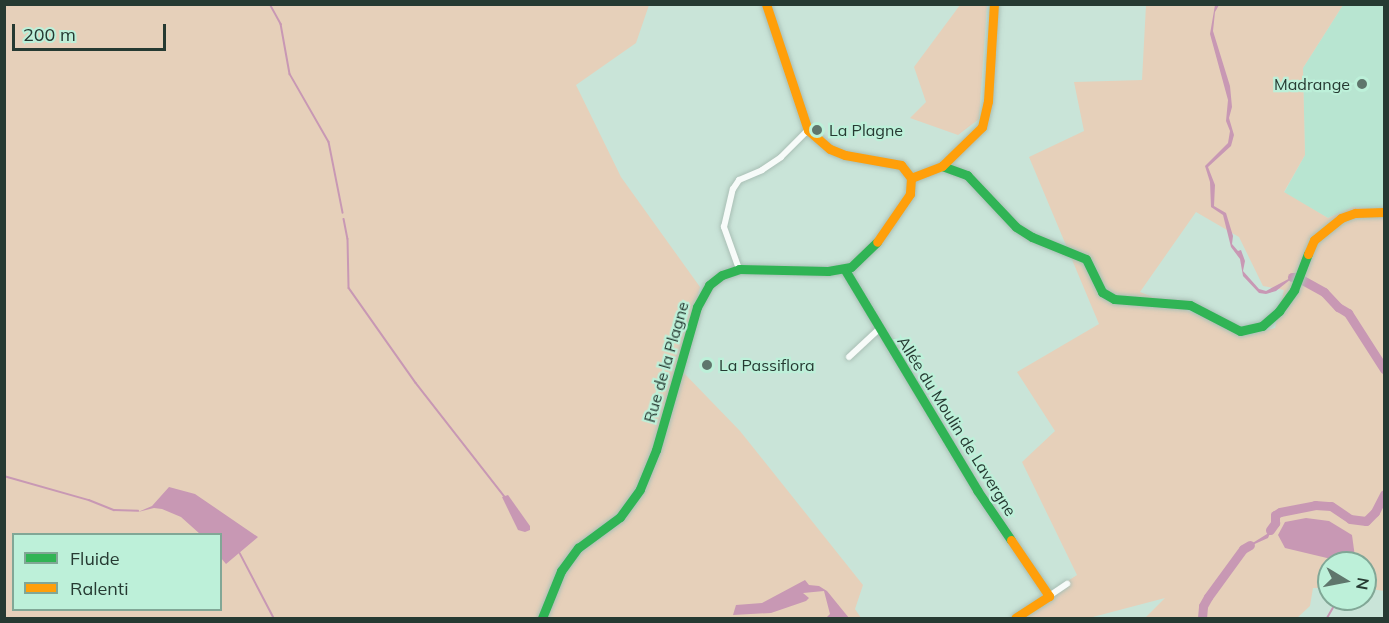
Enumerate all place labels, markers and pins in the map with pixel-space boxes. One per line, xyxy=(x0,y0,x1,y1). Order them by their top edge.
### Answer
place label: Madrange xyxy=(1274,74,1350,94)
marker: Madrange xyxy=(1355,77,1369,91)
place label: La Plagne xyxy=(829,120,903,140)
marker: La Plagne xyxy=(810,123,824,137)
place label: La Passiflora xyxy=(719,355,814,375)
marker: La Passiflora xyxy=(700,358,714,372)

